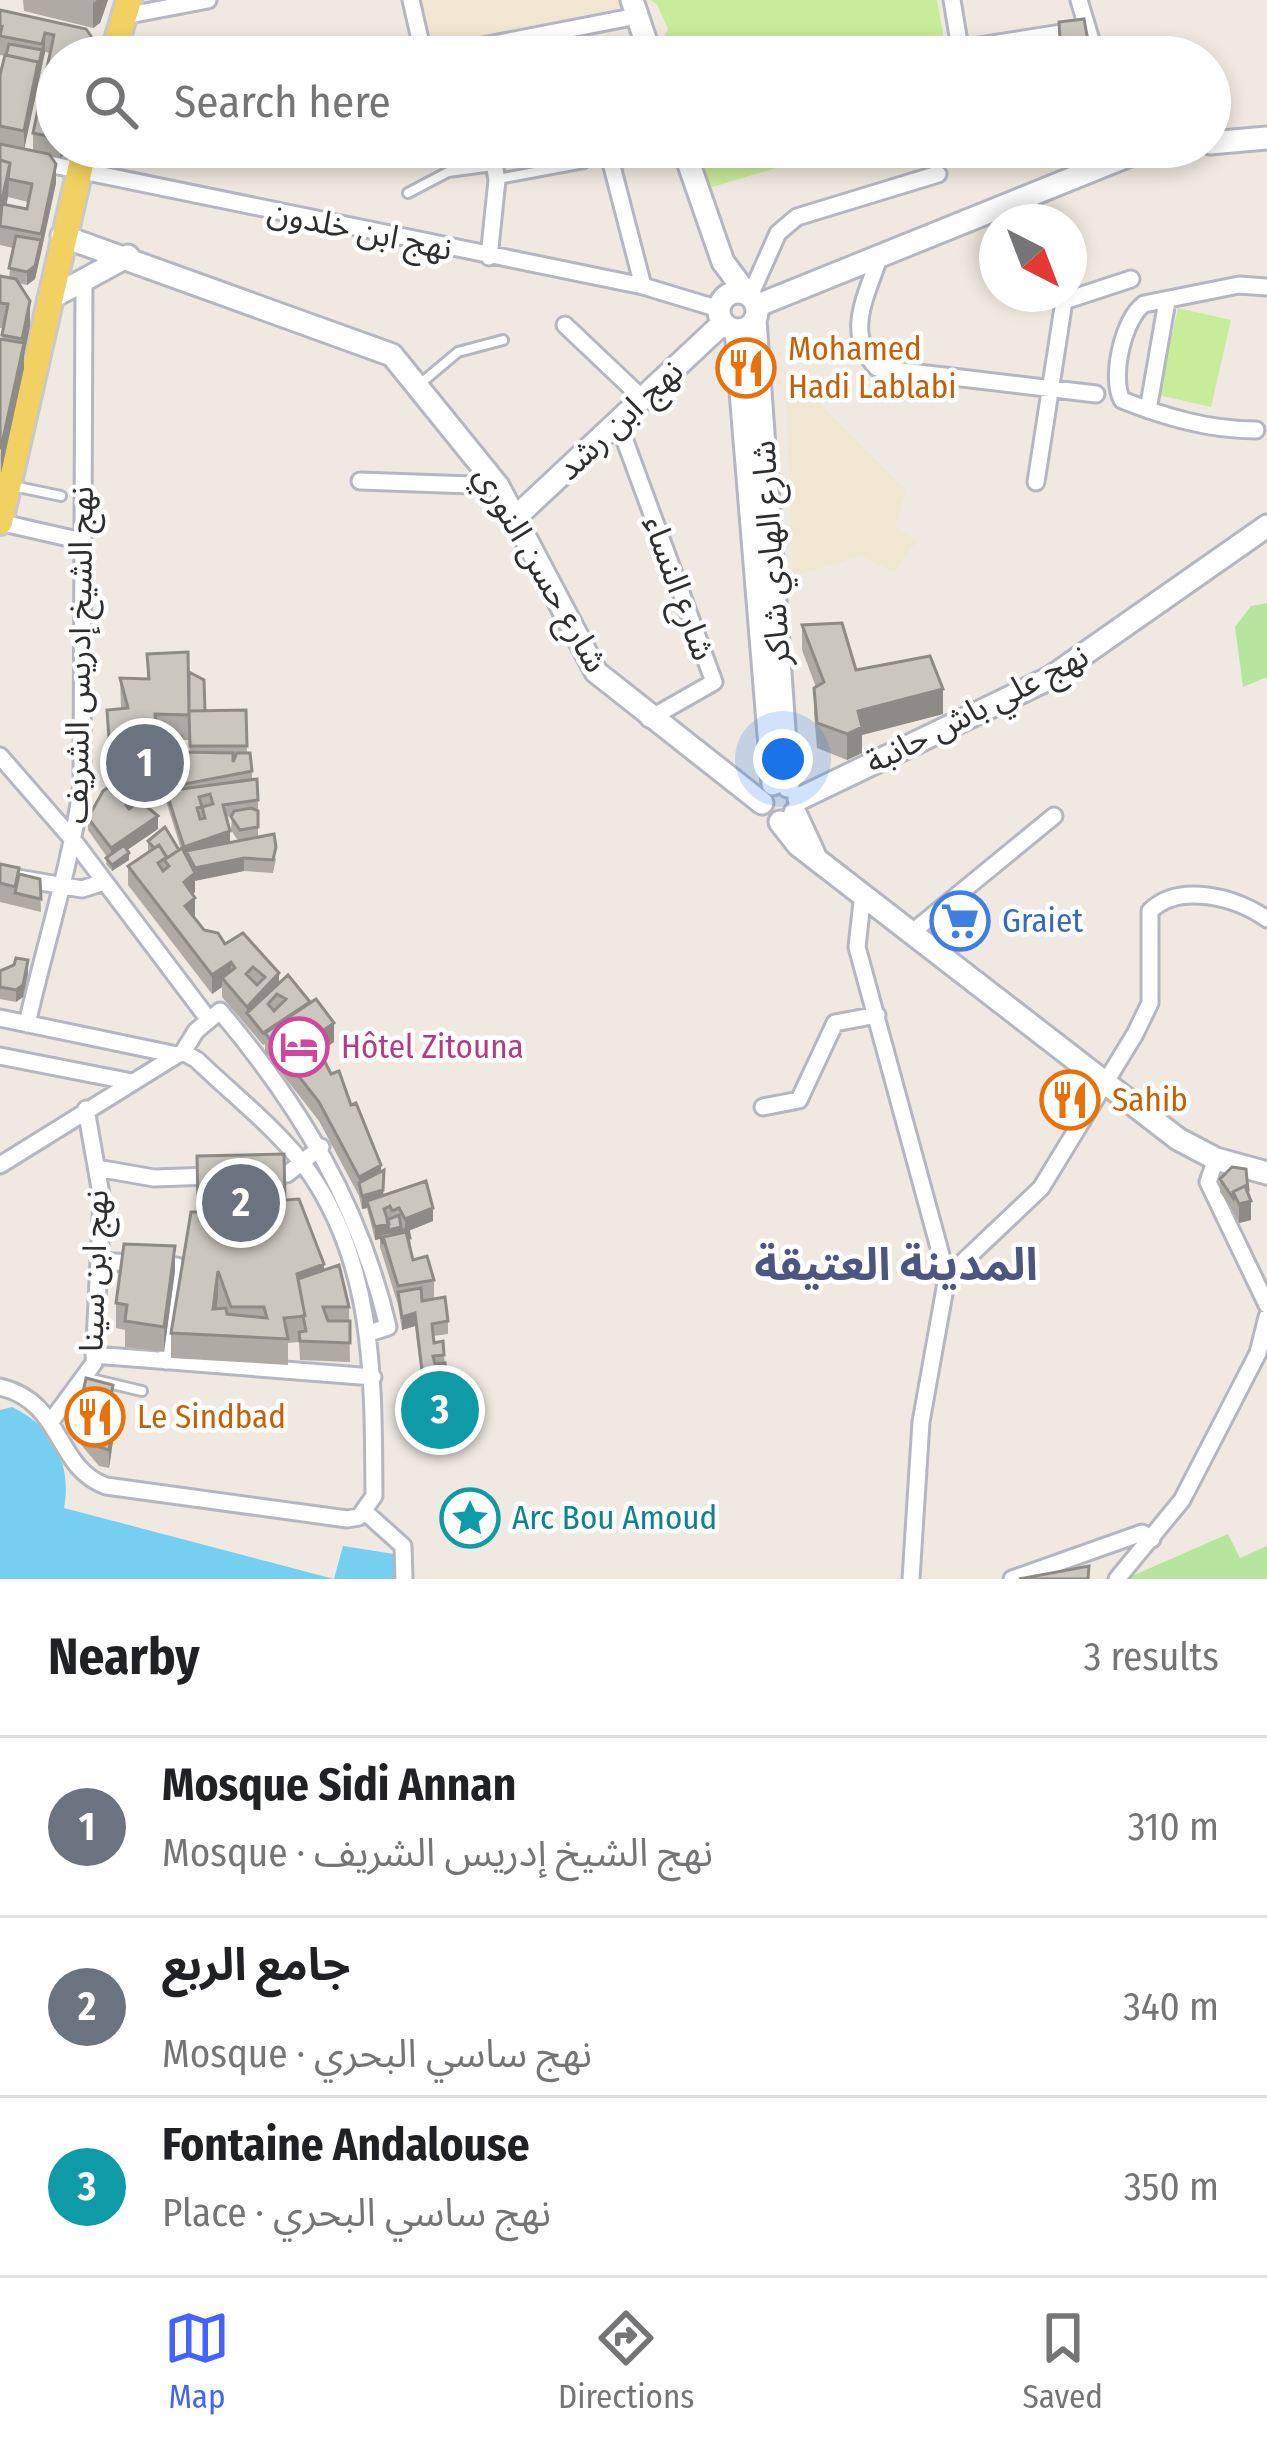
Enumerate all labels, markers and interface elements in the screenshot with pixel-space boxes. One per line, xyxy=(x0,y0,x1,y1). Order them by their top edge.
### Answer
search box xyxy=(36,36,1231,168)
icon: search xyxy=(78,69,144,135)
text: Search here xyxy=(174,75,391,129)
street label: نهج ابن خلدون xyxy=(263,191,456,273)
north arrow xyxy=(979,204,1087,312)
place label: Mohamed Hadi Lablabi xyxy=(788,329,957,407)
restaurant icon: Mohamed Hadi Lablabi xyxy=(715,337,777,399)
street label: نهج ابن رشد xyxy=(549,352,694,491)
street label: شارع الهادي شاكر xyxy=(743,439,804,668)
street label: شارع حسن النوري xyxy=(462,459,616,682)
street label: نهج الشيخ إدريس الشريف xyxy=(56,486,106,824)
street label: شارع النساء xyxy=(631,510,724,667)
street label: نهج علي باش حانبة xyxy=(859,636,1097,787)
pin: 1 xyxy=(106,718,184,808)
your location xyxy=(753,729,813,789)
supermarket icon: Graiet xyxy=(929,890,991,952)
place label: Graiet xyxy=(1002,901,1083,941)
hotel icon: Hôtel Zitouna xyxy=(268,1016,330,1078)
place label: Hôtel Zitouna xyxy=(341,1027,524,1067)
restaurant icon: Sahib xyxy=(1039,1069,1101,1131)
place label: Sahib xyxy=(1112,1080,1188,1120)
pin: 2 xyxy=(202,1158,280,1248)
street label: نهج ابن سينا xyxy=(71,1189,121,1353)
district label: المدينة العتيقة xyxy=(754,1238,1038,1292)
pin: 3 xyxy=(401,1365,479,1455)
restaurant icon: Le Sindbad xyxy=(64,1386,126,1448)
place label: Le Sindbad xyxy=(137,1397,286,1437)
place icon: Arc Bou Amoud xyxy=(439,1487,501,1549)
place label: Arc Bou Amoud xyxy=(512,1498,717,1538)
text: Nearby xyxy=(48,1626,200,1688)
text: 3 results xyxy=(1084,1634,1219,1680)
text: Mosque Sidi Annan xyxy=(162,1758,516,1812)
text: 1 xyxy=(79,1804,95,1850)
text: 310 m xyxy=(1128,1804,1219,1850)
text: Mosque · نهج الشيخ إدريس الشريف xyxy=(162,1830,713,1876)
text: جامع الربع xyxy=(162,1938,350,1992)
text: 2 xyxy=(78,1984,96,2030)
text: 340 m xyxy=(1123,1984,1219,2030)
text: Mosque · نهج ساسي البحري xyxy=(162,2031,592,2077)
text: Fontaine Andalouse xyxy=(162,2118,529,2172)
text: 3 xyxy=(78,2164,96,2210)
text: 350 m xyxy=(1124,2164,1219,2210)
text: Place · نهج ساسي البحري xyxy=(162,2190,551,2236)
tab: Map xyxy=(164,2305,230,2417)
tab: Directions xyxy=(558,2305,694,2417)
tab: Saved xyxy=(1022,2305,1103,2417)

